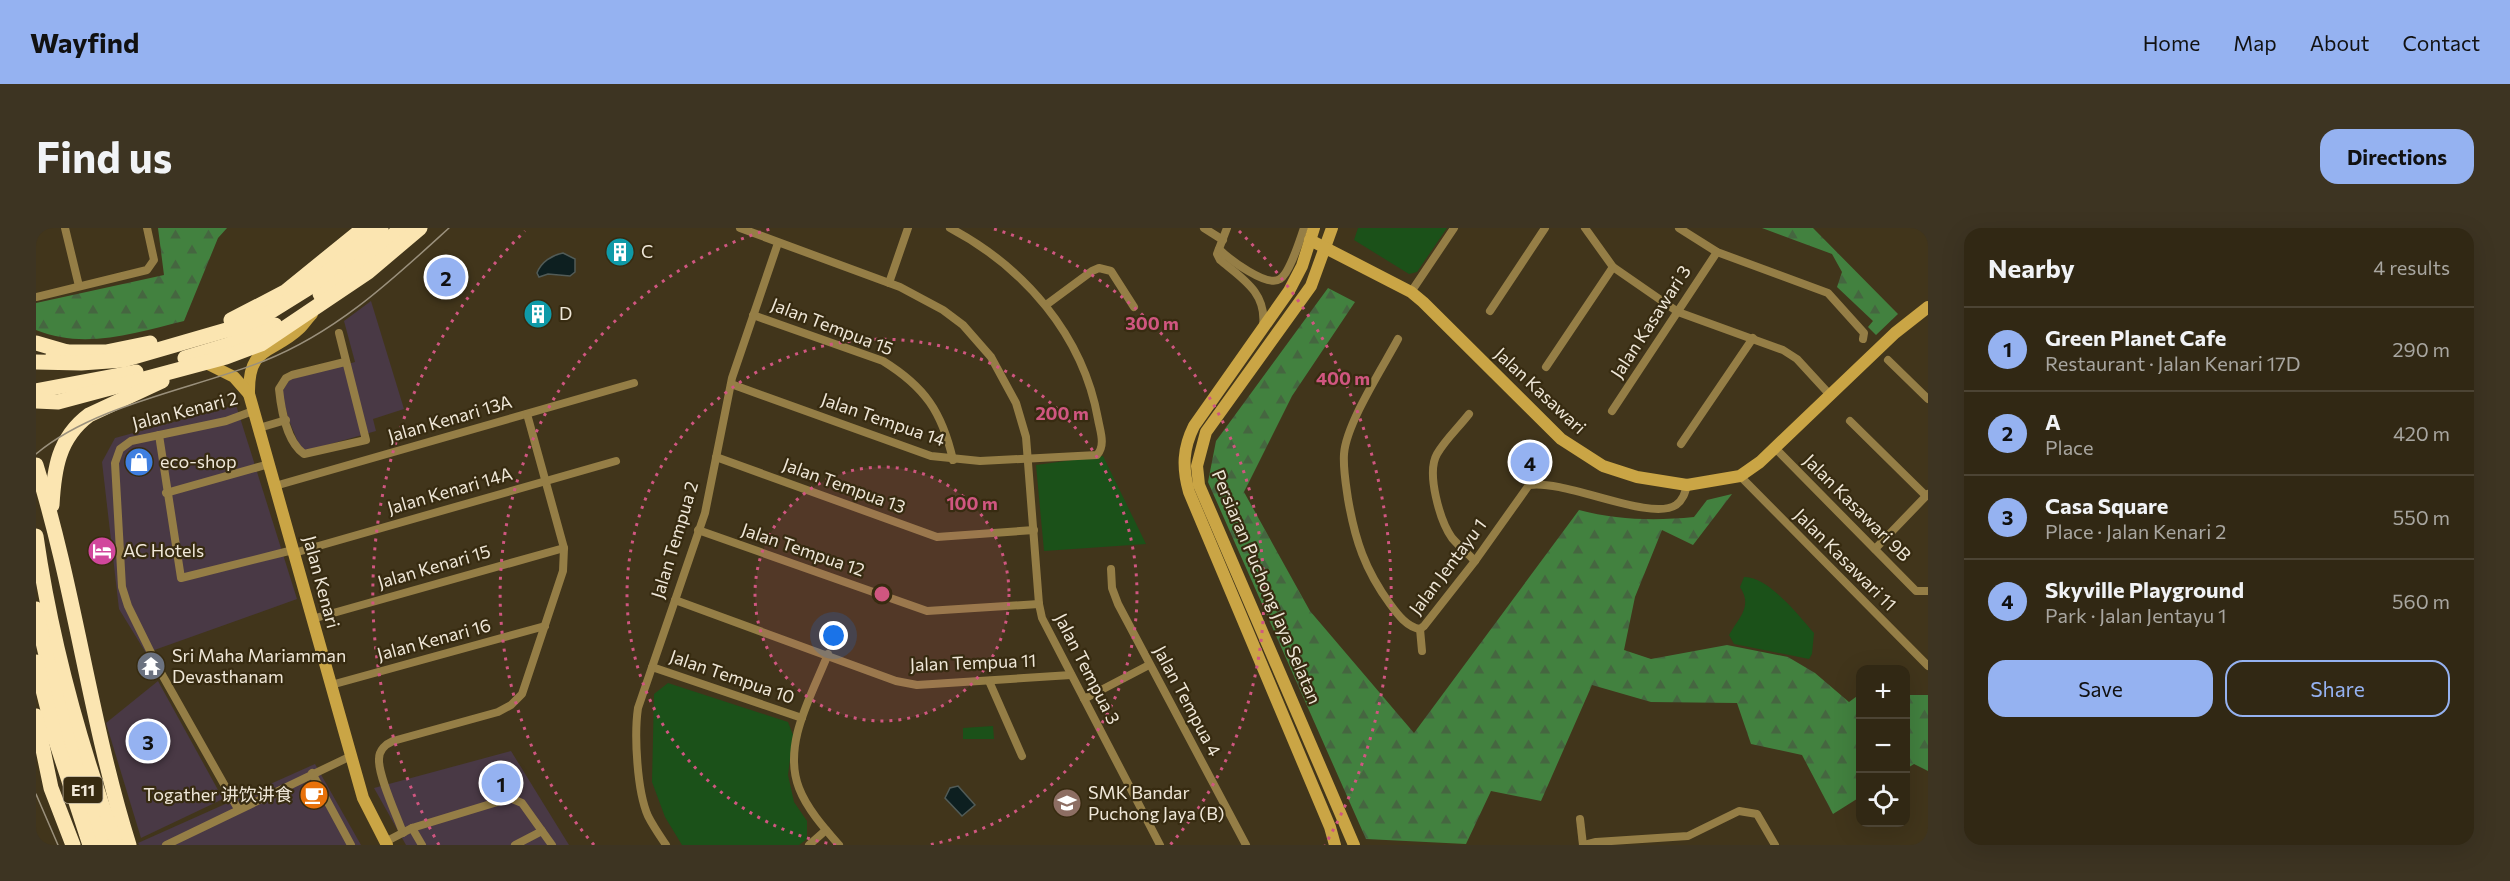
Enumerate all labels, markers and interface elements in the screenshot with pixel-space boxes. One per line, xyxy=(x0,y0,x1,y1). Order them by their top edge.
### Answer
text: Wayfind xyxy=(30,25,139,59)
text: Home xyxy=(2143,30,2200,55)
text: Map xyxy=(2233,30,2277,55)
text: About xyxy=(2310,30,2369,55)
text: Contact xyxy=(2402,30,2480,55)
button: Directions xyxy=(2320,129,2474,184)
text: Find us xyxy=(36,130,172,182)
building icon: C xyxy=(604,236,636,268)
place label: C xyxy=(641,240,653,262)
text: Nearby xyxy=(1988,252,2075,283)
pin: 2 xyxy=(426,254,466,300)
text: 4 results xyxy=(2373,255,2450,279)
street label: Jalan Kasawari 3 xyxy=(1605,261,1695,382)
street label: Jalan Tempua 15 xyxy=(768,293,897,360)
building icon: D xyxy=(522,298,554,330)
place label: D xyxy=(559,302,572,324)
text: 300 m xyxy=(1125,312,1179,334)
text: Green Planet Cafe xyxy=(2045,324,2226,351)
text: 1 xyxy=(2003,337,2012,361)
text: 290 m xyxy=(2392,337,2450,361)
street label: Jalan Kasawari xyxy=(1490,342,1591,438)
text: Restaurant · Jalan Kenari 17D xyxy=(2045,351,2301,375)
text: 400 m xyxy=(1316,367,1370,389)
street label: Jalan Kenari 2 xyxy=(130,386,240,434)
street label: Jalan Tempua 14 xyxy=(818,388,948,451)
street label: Jalan Kenari 13A xyxy=(385,390,514,446)
text: 200 m xyxy=(1035,402,1089,424)
text: A xyxy=(2045,408,2061,435)
text: 2 xyxy=(2002,421,2013,445)
text: 420 m xyxy=(2393,421,2450,445)
text: Place xyxy=(2045,435,2094,459)
pin: 4 xyxy=(1510,440,1550,484)
shop icon: eco-shop xyxy=(123,446,155,478)
street label: Jalan Kasawari 9B xyxy=(1799,449,1916,566)
place label: eco-shop xyxy=(160,450,237,472)
street label: Jalan Tempua 13 xyxy=(780,453,909,518)
street label: Jalan Kenari 14A xyxy=(385,462,515,518)
street label: Persiaran Puchong Jaya Selatan xyxy=(1208,466,1326,707)
street label: Jalan Tempua 2 xyxy=(646,478,702,601)
text: 100 m xyxy=(946,492,998,514)
text: Casa Square xyxy=(2045,492,2168,519)
street label: Jalan Kasawari 11 xyxy=(1790,504,1901,615)
text: 3 xyxy=(2002,505,2013,529)
text: 550 m xyxy=(2393,505,2450,529)
street label: Jalan Jentayu 1 xyxy=(1404,514,1490,619)
street label: Jalan Tempua 12 xyxy=(739,518,868,580)
text: Place · Jalan Kenari 2 xyxy=(2045,519,2226,543)
street label: Jalan Kenari xyxy=(299,533,345,630)
hotel icon: AC Hotels xyxy=(86,535,118,567)
place label: AC Hotels xyxy=(123,539,204,561)
street label: Jalan Kenari 15 xyxy=(375,539,493,593)
text: Skyville Playground xyxy=(2045,576,2244,603)
centre of rings xyxy=(872,584,892,604)
text: 4 xyxy=(2001,589,2014,613)
text: 560 m xyxy=(2392,589,2450,613)
text: Park · Jalan Jentayu 1 xyxy=(2045,603,2227,627)
street label: Jalan Tempua 3 xyxy=(1050,609,1125,728)
street label: Jalan Kenari 16 xyxy=(374,613,493,665)
your location xyxy=(819,621,848,650)
street label: Jalan Tempua 4 xyxy=(1150,641,1226,760)
place label: Sri Maha Mariamman Devasthanam xyxy=(172,644,346,687)
street label: Jalan Tempua 10 xyxy=(667,644,798,708)
street label: Jalan Tempua 11 xyxy=(909,649,1037,675)
temple icon: Sri Maha Mariamman Devasthanam xyxy=(135,650,167,682)
button: Save xyxy=(1988,660,2213,717)
button: Share xyxy=(2225,660,2450,717)
map controls xyxy=(1856,665,1910,827)
button: + xyxy=(1856,665,1910,719)
pin: 3 xyxy=(128,718,168,764)
button: − xyxy=(1856,719,1910,773)
pin: 1 xyxy=(482,760,520,806)
button: locate xyxy=(1856,773,1910,827)
road number: E11 xyxy=(64,777,102,803)
cafe icon: Togather 讲饮讲食 xyxy=(298,779,330,811)
place label: SMK Bandar Puchong Jaya (B) xyxy=(1088,781,1224,824)
place label: Togather 讲饮讲食 xyxy=(143,783,293,805)
school or university icon: SMK Bandar Puchong Jaya (B) xyxy=(1051,787,1083,819)

